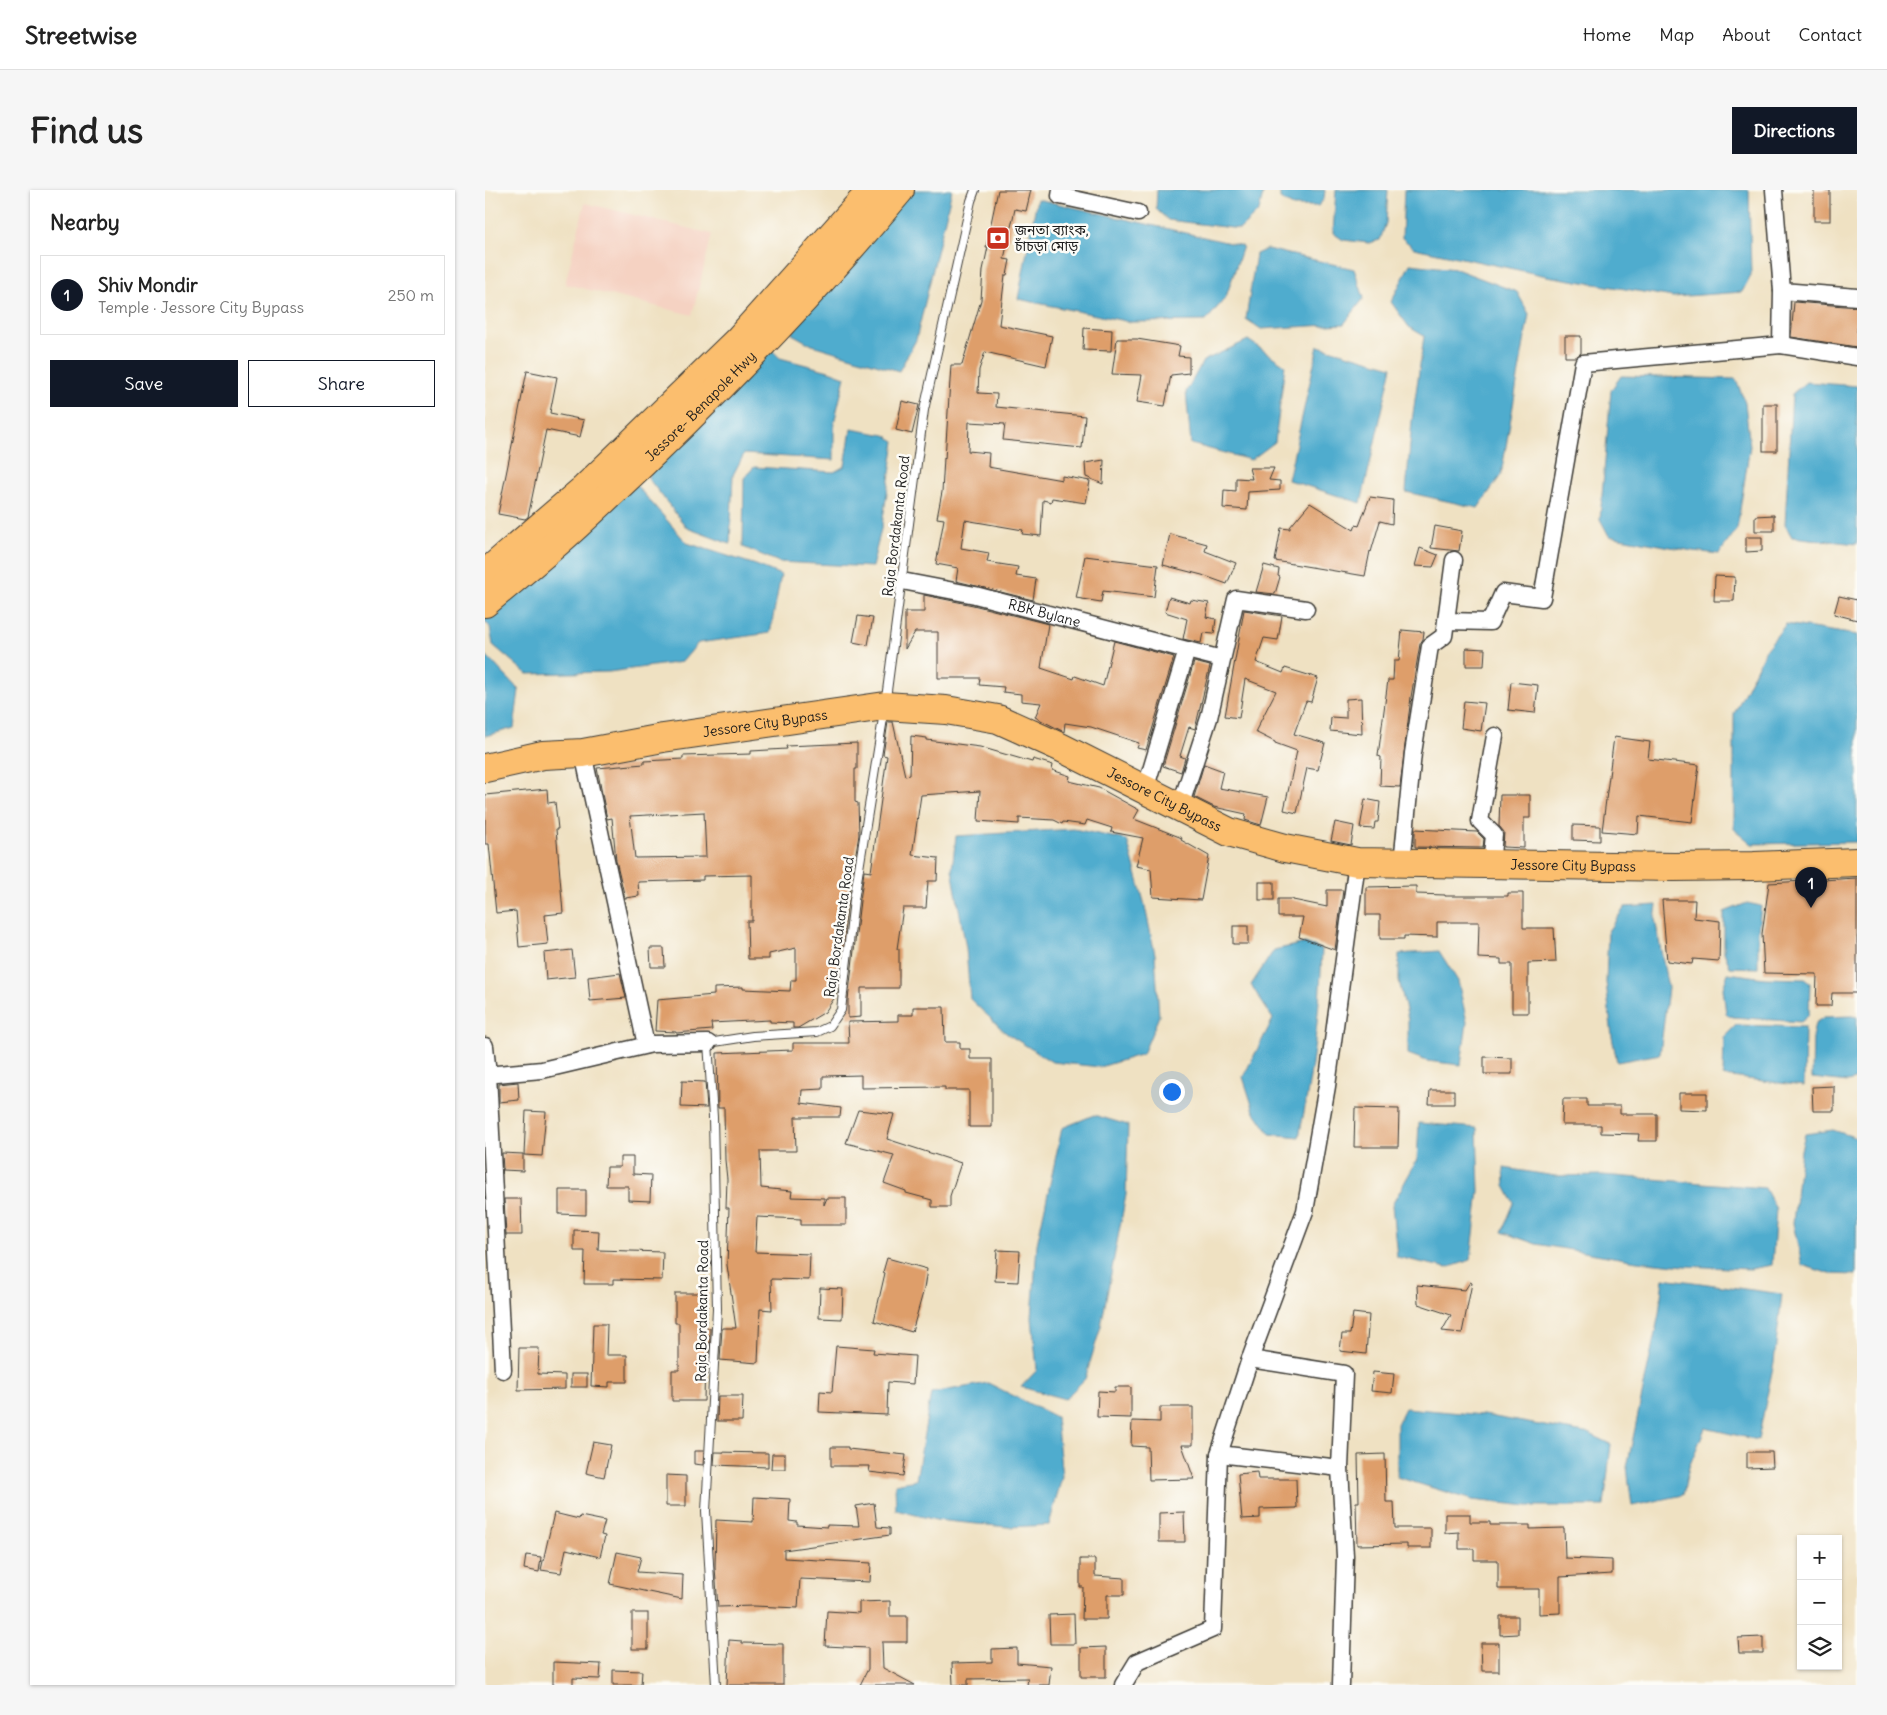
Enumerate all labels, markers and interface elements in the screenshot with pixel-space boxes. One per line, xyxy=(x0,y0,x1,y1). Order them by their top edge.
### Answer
text: Streetwise xyxy=(25,20,137,50)
text: Home xyxy=(1583,23,1631,46)
text: Map xyxy=(1659,23,1694,46)
text: About xyxy=(1722,23,1770,46)
text: Contact xyxy=(1798,23,1862,46)
button: Directions xyxy=(1732,107,1857,154)
text: Find us xyxy=(30,108,143,152)
text: Nearby xyxy=(50,209,120,236)
place label: জনতা ব্যাংক, চাঁচড়া মোড় xyxy=(1014,221,1089,255)
bank icon: জনতা ব্যাংক, চাঁচড়া মোড় xyxy=(985,225,1011,251)
text: Shiv Mondir xyxy=(98,273,198,297)
text: 1 xyxy=(64,285,70,305)
text: 250 m xyxy=(388,285,434,305)
text: Temple · Jessore City Bypass xyxy=(98,297,304,317)
street label: Jessore- Benapole Hwy xyxy=(641,347,760,465)
button: Save xyxy=(50,360,238,407)
button: Share xyxy=(248,360,435,407)
street label: Raja Bordakanta Road xyxy=(878,454,914,598)
street label: RBK Bylane xyxy=(1006,595,1082,631)
street label: Jessore City Bypass xyxy=(702,705,829,741)
street label: Jessore City Bypass xyxy=(1104,763,1225,836)
street label: Raja Bordakanta Road xyxy=(820,855,858,999)
street label: Jessore City Bypass xyxy=(1510,855,1636,875)
pin: 1 xyxy=(1795,867,1827,908)
your location xyxy=(1159,1079,1185,1105)
street label: Raja Bordakanta Road xyxy=(692,1240,712,1382)
map controls xyxy=(1797,1535,1842,1670)
button: + xyxy=(1797,1535,1842,1580)
button: − xyxy=(1797,1580,1842,1625)
button: layers xyxy=(1797,1625,1842,1670)

